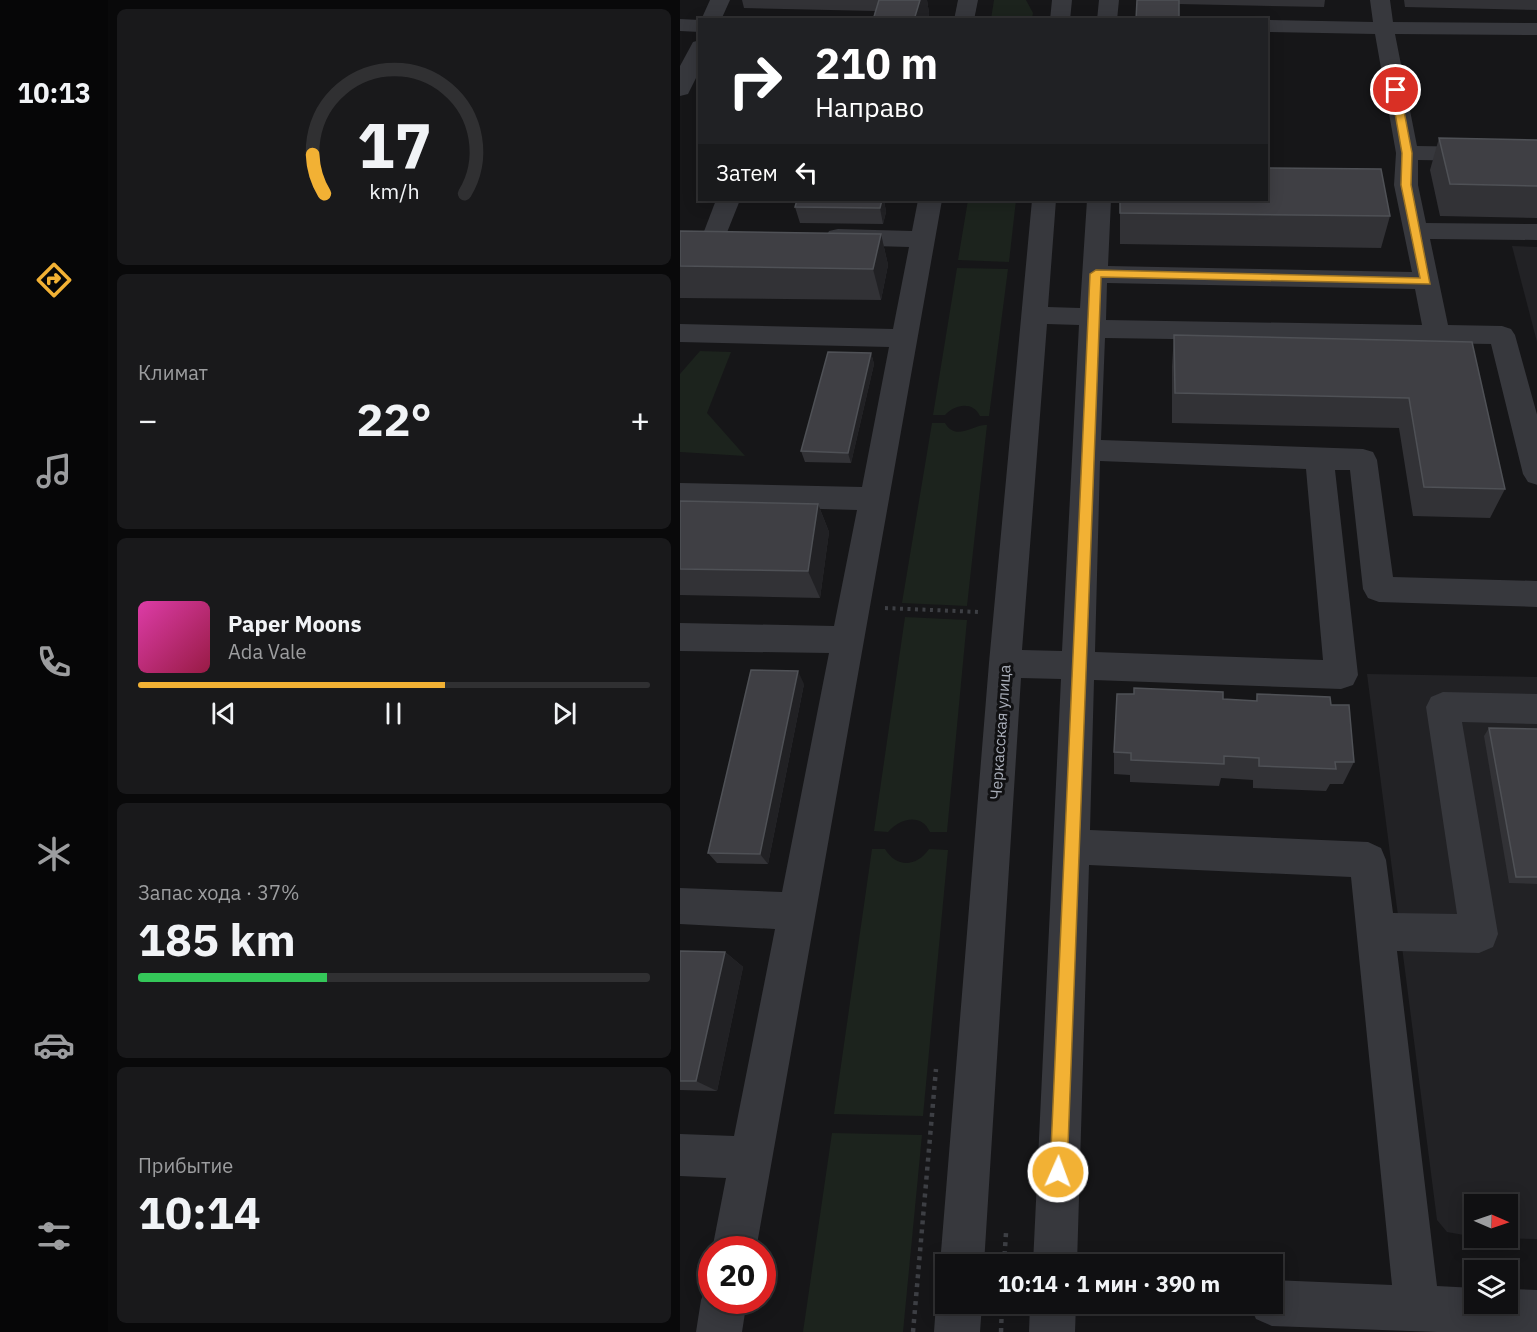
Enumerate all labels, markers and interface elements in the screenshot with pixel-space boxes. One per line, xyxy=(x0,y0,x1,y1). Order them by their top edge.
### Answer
text: 210 m xyxy=(815,36,938,91)
icon: right xyxy=(716,42,794,120)
pin xyxy=(1370,64,1421,115)
icon: arrive xyxy=(1379,73,1412,106)
text: 10:13 xyxy=(17,75,91,110)
text: Направо xyxy=(815,89,924,124)
text: 17 xyxy=(357,104,431,185)
icon: left xyxy=(790,156,823,189)
text: Затем xyxy=(716,158,778,187)
text: km/h xyxy=(369,177,419,205)
icon: directions xyxy=(33,259,75,301)
text: Климат xyxy=(138,359,208,386)
text: 22° xyxy=(356,390,432,448)
text: − xyxy=(138,398,158,441)
text: + xyxy=(630,398,650,441)
icon: music xyxy=(33,450,75,492)
text: Paper Moons xyxy=(228,609,361,638)
text: Ada Vale xyxy=(228,638,307,665)
icon: phone xyxy=(33,641,75,683)
street label: Черкасская улица xyxy=(985,663,1015,800)
icon: previous xyxy=(207,697,240,730)
icon: pause xyxy=(377,697,410,730)
icon: next xyxy=(548,697,581,730)
icon: climate xyxy=(33,833,75,875)
text: Запас хода · 37% xyxy=(138,879,300,906)
text: 185 km xyxy=(138,910,296,968)
icon: car xyxy=(33,1024,75,1066)
position arrow xyxy=(1026,1140,1090,1204)
text: Прибытие xyxy=(138,1152,233,1179)
text: 10:14 xyxy=(138,1183,261,1241)
north arrow xyxy=(1464,1194,1518,1248)
map controls xyxy=(1464,1194,1518,1314)
icon: filters xyxy=(33,1215,75,1257)
speed limit sign: 20 xyxy=(698,1236,776,1314)
button: layers xyxy=(1464,1260,1518,1314)
text: 10:14 · 1 мин · 390 m xyxy=(998,1269,1220,1298)

